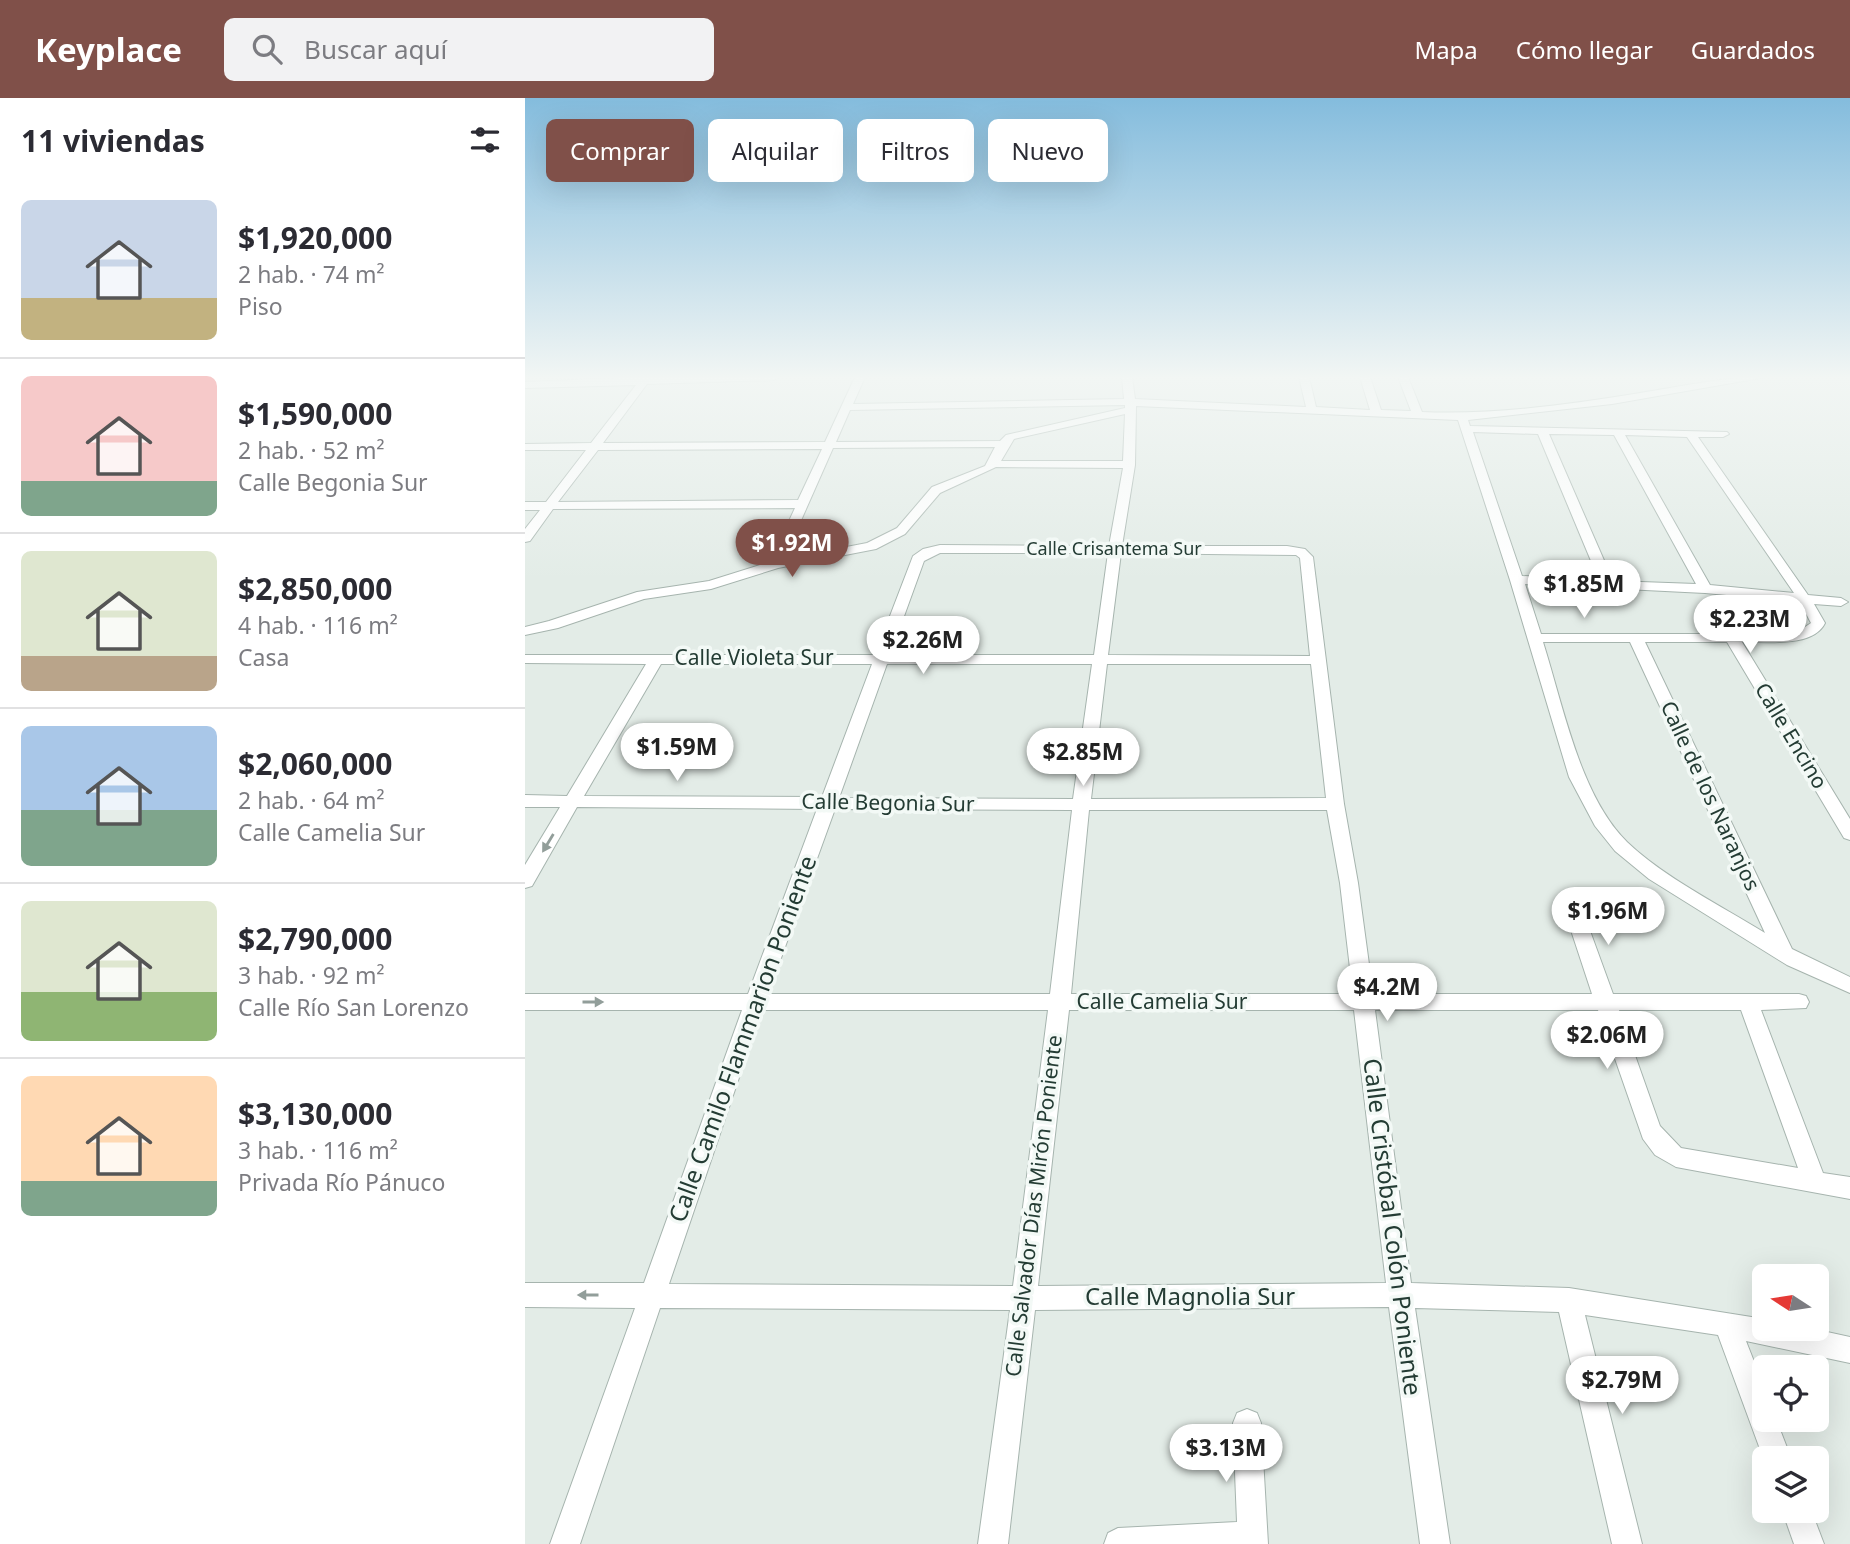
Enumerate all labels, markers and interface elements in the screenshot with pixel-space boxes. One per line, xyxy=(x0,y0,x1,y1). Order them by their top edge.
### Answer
search box xyxy=(224,18,714,81)
text: Keyplace xyxy=(35,27,182,72)
icon: search xyxy=(248,30,286,68)
text: Buscar aquí xyxy=(304,31,447,67)
text: Mapa xyxy=(1414,33,1478,66)
text: Cómo llegar xyxy=(1516,33,1653,66)
text: Guardados xyxy=(1691,33,1815,66)
chip: Comprar xyxy=(546,119,694,182)
chip: Alquilar xyxy=(708,119,843,182)
chip: Filtros xyxy=(857,119,974,182)
chip: Nuevo xyxy=(988,119,1108,182)
text: 11 viviendas xyxy=(21,120,205,161)
icon: filters xyxy=(466,121,504,159)
text: $1,920,000 xyxy=(238,217,392,258)
icon: home xyxy=(77,228,161,312)
text: 2 hab. · 74 m² xyxy=(238,258,385,290)
text: Piso xyxy=(238,290,283,322)
text: $1,590,000 xyxy=(238,393,392,434)
icon: home xyxy=(77,404,161,488)
text: 2 hab. · 52 m² xyxy=(238,434,385,466)
text: Calle Begonia Sur xyxy=(238,466,428,498)
pin: $1.92M xyxy=(735,519,849,579)
text: $1.92M xyxy=(752,526,832,558)
street label: Calle Crisantema Sur xyxy=(1026,536,1202,560)
pin: $1.85M xyxy=(1527,560,1641,620)
text: $1.85M xyxy=(1544,567,1624,599)
text: $2,850,000 xyxy=(238,568,392,609)
icon: home xyxy=(77,579,161,663)
pin: $2.23M xyxy=(1693,596,1807,655)
text: $2.23M xyxy=(1710,602,1790,634)
text: 4 hab. · 116 m² xyxy=(238,609,398,641)
pin: $2.26M xyxy=(866,616,980,676)
text: $2.26M xyxy=(883,623,963,655)
text: Casa xyxy=(238,641,289,673)
street label: Calle Violeta Sur xyxy=(674,643,834,671)
street label: Calle Encino xyxy=(1749,677,1835,794)
street label: Calle de los Naranjos xyxy=(1655,696,1767,895)
pin: $1.59M xyxy=(620,724,734,783)
pin: $2.85M xyxy=(1026,728,1140,788)
text: $1.59M xyxy=(637,730,717,762)
text: $2.85M xyxy=(1043,735,1123,767)
text: $2,060,000 xyxy=(238,743,392,784)
icon: home xyxy=(77,754,161,838)
text: 2 hab. · 64 m² xyxy=(238,784,385,816)
street label: Calle Begonia Sur xyxy=(801,786,975,818)
text: Calle Camelia Sur xyxy=(238,816,425,848)
one-way arrow xyxy=(541,834,554,853)
street label: Calle Camilo Flammarion Poniente xyxy=(660,851,823,1226)
pin: $1.96M xyxy=(1551,888,1665,947)
text: $1.96M xyxy=(1568,894,1648,926)
text: $2,790,000 xyxy=(238,918,392,959)
icon: home xyxy=(77,929,161,1013)
text: 3 hab. · 92 m² xyxy=(238,959,385,991)
pin: $4.2M xyxy=(1338,964,1436,1023)
text: $4.2M xyxy=(1353,970,1421,1002)
street label: Calle Camelia Sur xyxy=(1077,987,1248,1015)
text: Calle Río San Lorenzo xyxy=(238,991,469,1023)
one-way arrow xyxy=(582,996,604,1008)
pin: $2.06M xyxy=(1550,1012,1664,1071)
text: $2.06M xyxy=(1567,1018,1647,1050)
street label: Calle Salvador Días Mirón Poniente xyxy=(998,1033,1068,1378)
street label: Calle Cristóbal Colón Poniente xyxy=(1356,1056,1431,1397)
text: $3,130,000 xyxy=(238,1093,392,1134)
icon: home xyxy=(77,1104,161,1188)
text: 3 hab. · 116 m² xyxy=(238,1134,398,1166)
text: Privada Río Pánuco xyxy=(238,1166,445,1198)
north arrow xyxy=(1752,1264,1829,1340)
map controls xyxy=(1752,1264,1829,1523)
street label: Calle Magnolia Sur xyxy=(1085,1279,1295,1312)
one-way arrow xyxy=(577,1289,599,1301)
button: locate xyxy=(1752,1355,1829,1432)
pin: $2.79M xyxy=(1565,1356,1679,1416)
text: $2.79M xyxy=(1582,1363,1662,1395)
pin: $3.13M xyxy=(1169,1424,1283,1484)
text: $3.13M xyxy=(1186,1431,1266,1463)
button: layers xyxy=(1752,1446,1829,1523)

